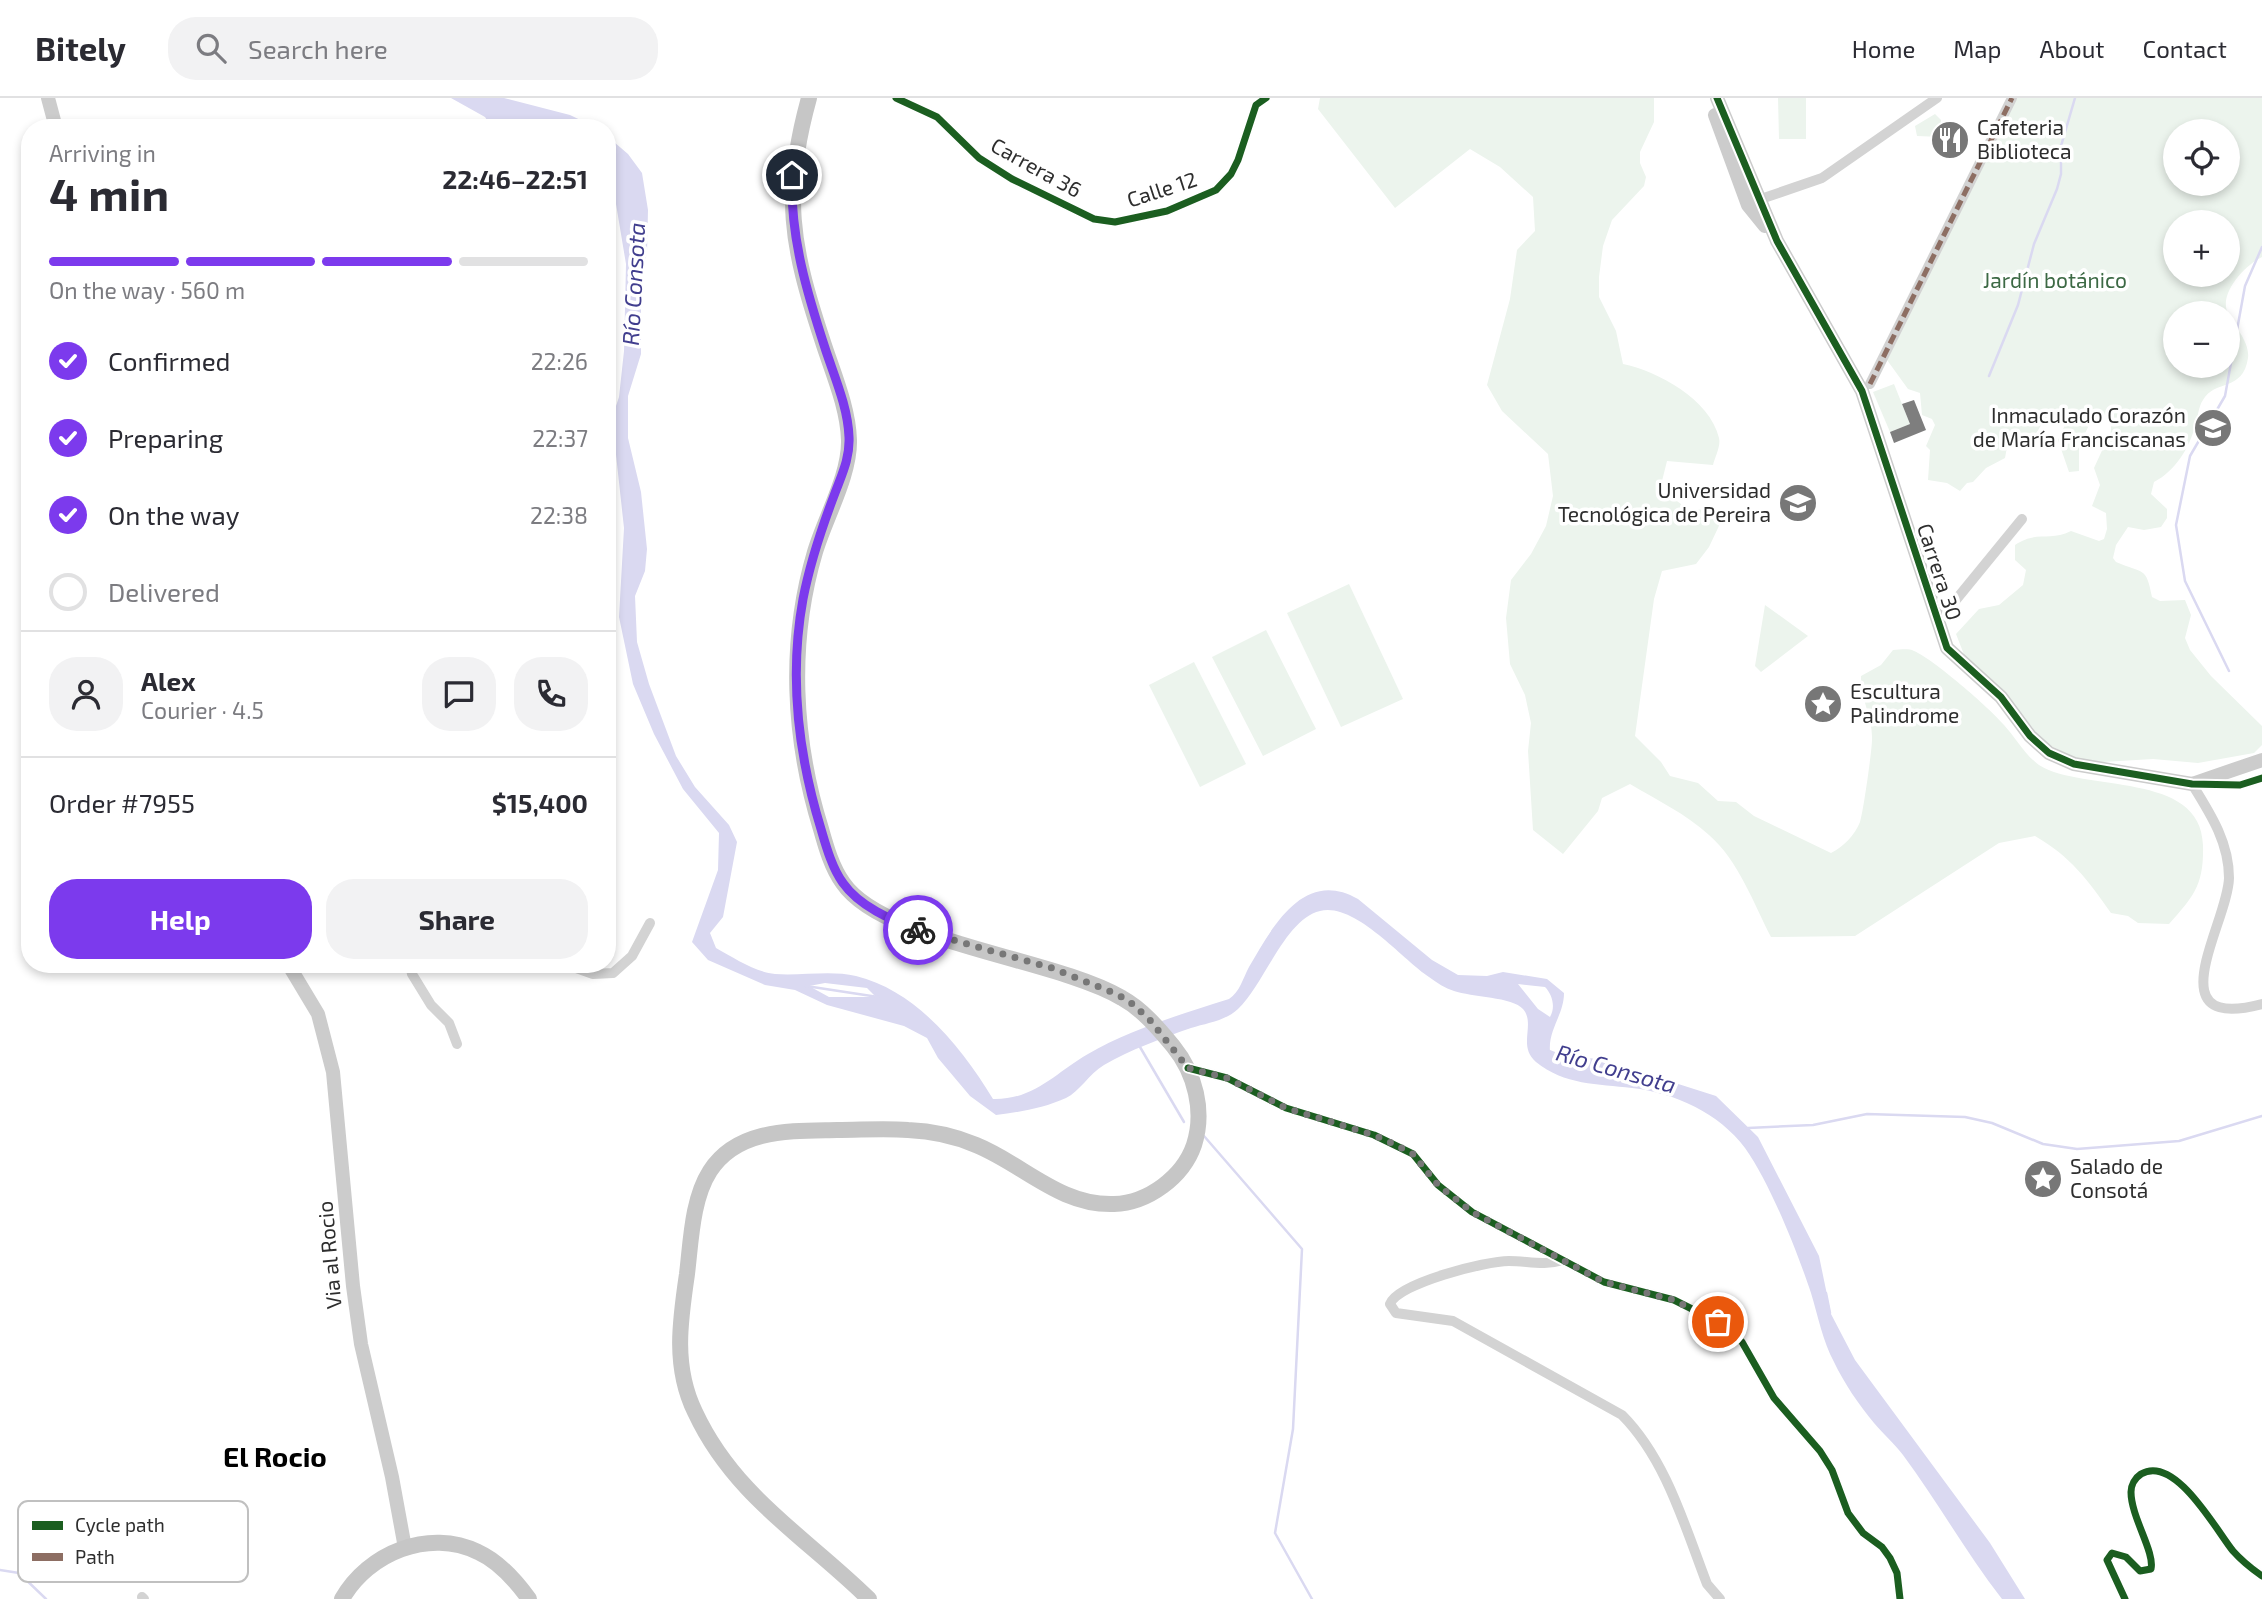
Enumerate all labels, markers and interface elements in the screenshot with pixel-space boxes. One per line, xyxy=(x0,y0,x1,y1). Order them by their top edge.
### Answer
search box xyxy=(168,17,658,80)
text: Bitely xyxy=(35,28,126,68)
icon: search xyxy=(192,29,230,67)
text: Search here xyxy=(248,33,388,64)
text: Home xyxy=(1852,34,1915,63)
text: Map xyxy=(1953,34,2001,63)
text: About xyxy=(2039,34,2105,63)
text: Contact xyxy=(2143,34,2227,63)
place label: Cafeteria Biblioteca xyxy=(1977,114,2072,163)
restaurant icon: Cafeteria Biblioteca xyxy=(1929,119,1971,161)
map controls xyxy=(2163,119,2240,378)
button: locate xyxy=(2163,119,2240,196)
street label: Carrera 36 xyxy=(987,132,1086,202)
text: Arriving in xyxy=(49,139,156,167)
pin xyxy=(762,145,822,205)
icon: home xyxy=(773,156,811,194)
text: 22:46–22:51 xyxy=(442,163,588,194)
text: 4 min xyxy=(49,165,169,220)
street label: Calle 12 xyxy=(1123,166,1200,212)
button: + xyxy=(2163,210,2240,287)
water label: Río Consota xyxy=(616,222,650,346)
park label: Jardín botánico xyxy=(1983,267,2127,292)
text: On the way · 560 m xyxy=(49,276,245,304)
button: − xyxy=(2163,301,2240,378)
icon: check xyxy=(49,342,87,380)
text: Confirmed xyxy=(108,345,231,376)
text: 22:26 xyxy=(531,347,588,375)
place label: Inmaculado Corazón de María Franciscanas xyxy=(1973,402,2186,451)
school or university icon: Inmaculado Corazón de María Franciscanas xyxy=(2192,407,2234,449)
icon: check xyxy=(49,419,87,457)
text: Preparing xyxy=(108,422,223,453)
text: 22:37 xyxy=(532,424,588,452)
place label: Universidad Tecnológica de Pereira xyxy=(1558,477,1771,526)
school or university icon: Universidad Tecnológica de Pereira xyxy=(1777,482,1819,524)
icon: check xyxy=(49,496,87,534)
text: On the way xyxy=(108,499,239,530)
text: 22:38 xyxy=(530,501,588,529)
street label: Carrera 30 xyxy=(1913,520,1968,623)
text: Delivered xyxy=(108,576,220,607)
button: person xyxy=(49,657,123,731)
button: chat xyxy=(422,657,496,731)
button: phone xyxy=(514,657,588,731)
text: Alex xyxy=(141,665,196,696)
place label: Escultura Palindrome xyxy=(1850,678,1959,727)
place icon: Escultura Palindrome xyxy=(1802,683,1844,725)
text: Courier · 4.5 xyxy=(141,696,264,724)
text: Order #7955 xyxy=(49,787,195,818)
text: $15,400 xyxy=(492,787,588,818)
button: Help xyxy=(49,879,312,959)
button: Share xyxy=(326,879,588,959)
courier xyxy=(883,895,953,965)
icon: bike xyxy=(899,911,937,949)
water label: Río Consota xyxy=(1553,1038,1679,1099)
place label: Salado de Consotá xyxy=(2070,1153,2163,1202)
place icon: Salado de Consotá xyxy=(2022,1158,2064,1200)
street label: Via al Rocio xyxy=(311,1200,346,1310)
pin xyxy=(1688,1292,1748,1352)
icon: bag xyxy=(1699,1303,1737,1341)
district label: El Rocio xyxy=(223,1439,327,1473)
legend xyxy=(18,1501,248,1582)
text: Cycle path xyxy=(75,1513,165,1536)
text: Path xyxy=(75,1545,115,1568)

